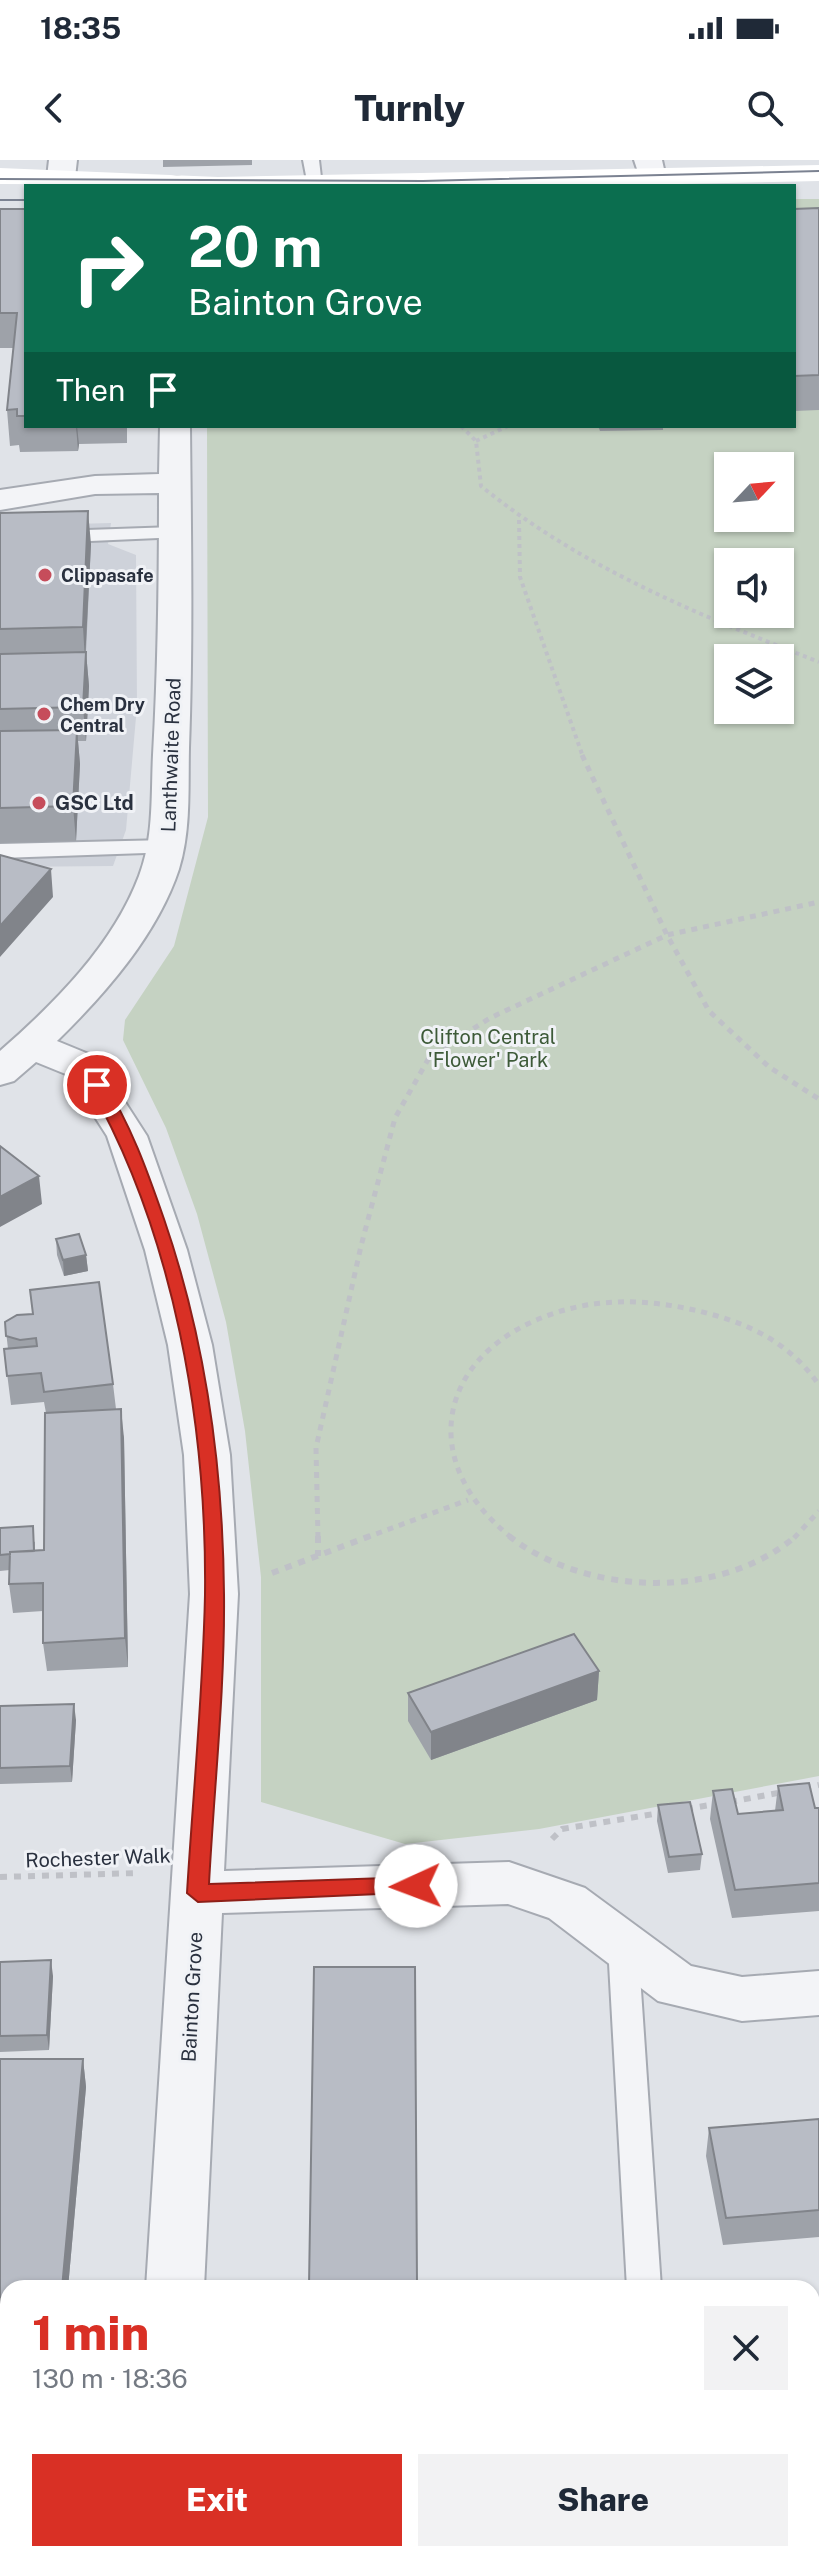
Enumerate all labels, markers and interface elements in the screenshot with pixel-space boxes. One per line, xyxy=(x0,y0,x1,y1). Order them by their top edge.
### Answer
text: 18:35 xyxy=(40,10,121,46)
icon: back xyxy=(32,86,76,130)
icon: search xyxy=(743,86,787,130)
text: Turnly xyxy=(354,87,465,129)
text: 20 m xyxy=(188,214,322,280)
icon: right xyxy=(56,216,160,320)
text: Bainton Grove xyxy=(188,281,423,323)
icon: arrive xyxy=(141,368,185,412)
text: Then xyxy=(56,372,125,408)
north arrow xyxy=(714,452,794,532)
map controls xyxy=(714,452,794,724)
button: sound xyxy=(714,548,794,628)
place label: Clippasafe xyxy=(61,565,154,586)
marker: Clippasafe xyxy=(36,566,54,584)
button: layers xyxy=(714,644,794,724)
street label: Lanthwaite Road xyxy=(156,677,186,833)
place label: Chem Dry Central xyxy=(60,694,145,736)
marker: Chem Dry Central xyxy=(35,705,53,723)
place label: GSC Ltd xyxy=(55,791,134,815)
marker: GSC Ltd xyxy=(30,794,48,812)
park label: Clifton Central 'Flower' Park xyxy=(420,1025,556,1072)
pin xyxy=(63,1051,131,1119)
icon: arrive xyxy=(75,1063,119,1107)
street label: Rochester Walk xyxy=(25,1843,171,1873)
position arrow xyxy=(374,1844,458,1928)
street label: Bainton Grove xyxy=(177,1931,207,2063)
text: 1 min xyxy=(32,2304,149,2361)
button: close xyxy=(704,2306,788,2390)
text: 130 m · 18:36 xyxy=(32,2363,188,2394)
button: Exit xyxy=(32,2454,402,2546)
button: Share xyxy=(418,2454,788,2546)

